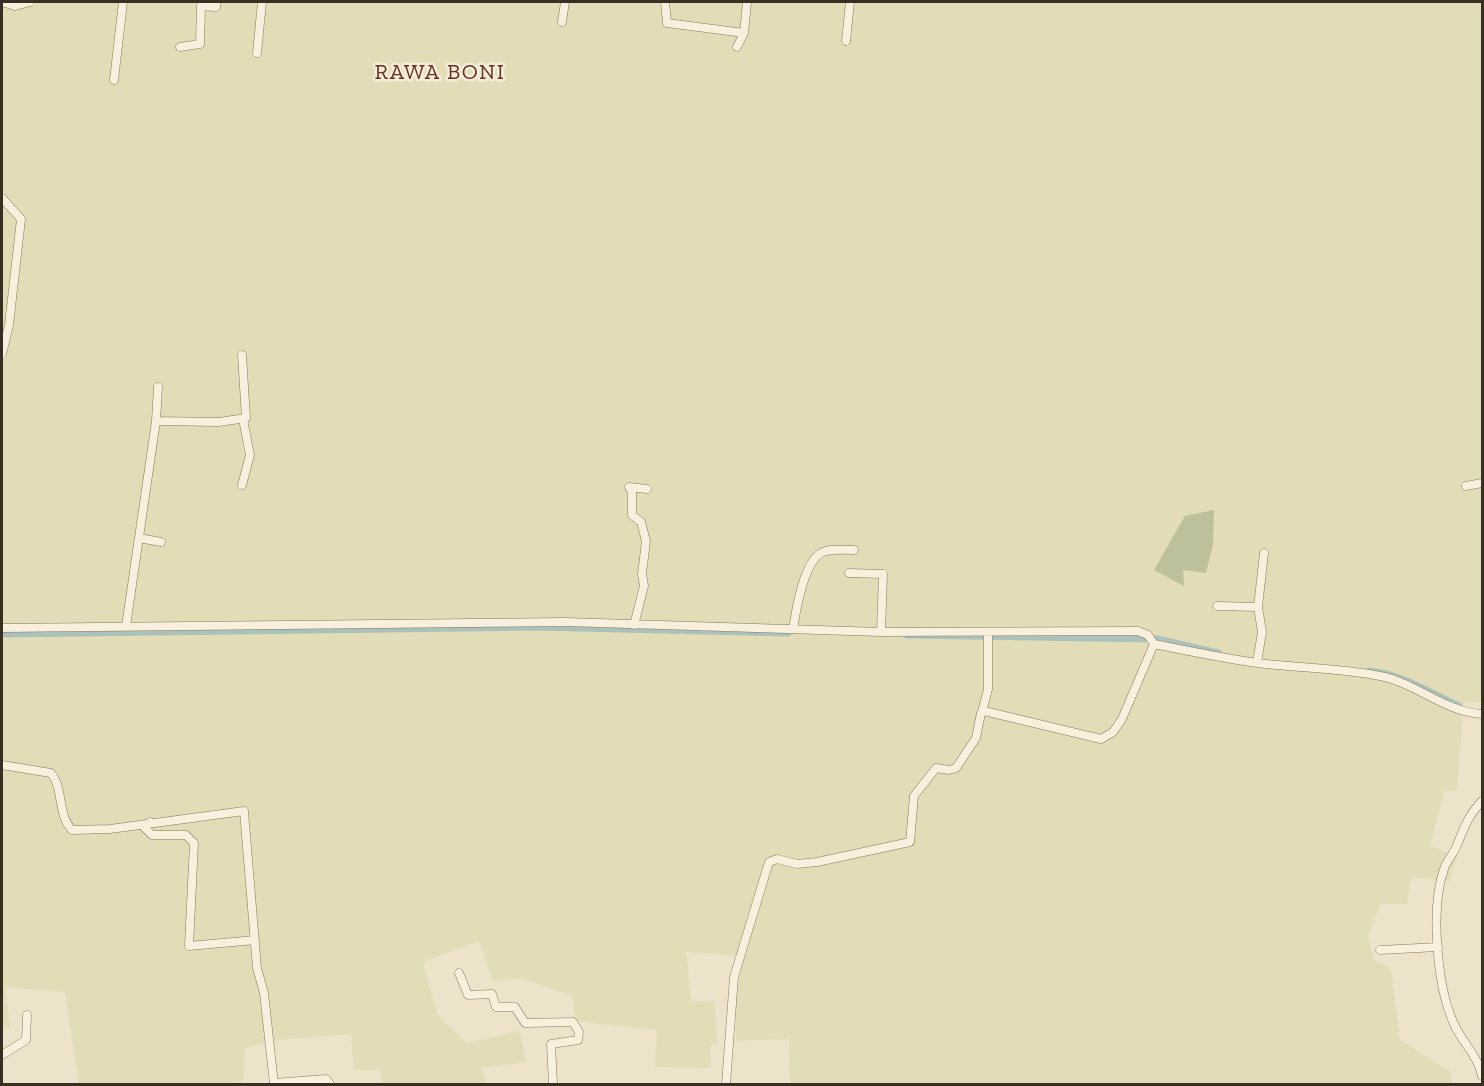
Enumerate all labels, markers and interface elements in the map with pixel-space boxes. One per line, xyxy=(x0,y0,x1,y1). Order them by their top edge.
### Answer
district label: RAWA BONI xyxy=(375,60,505,86)

